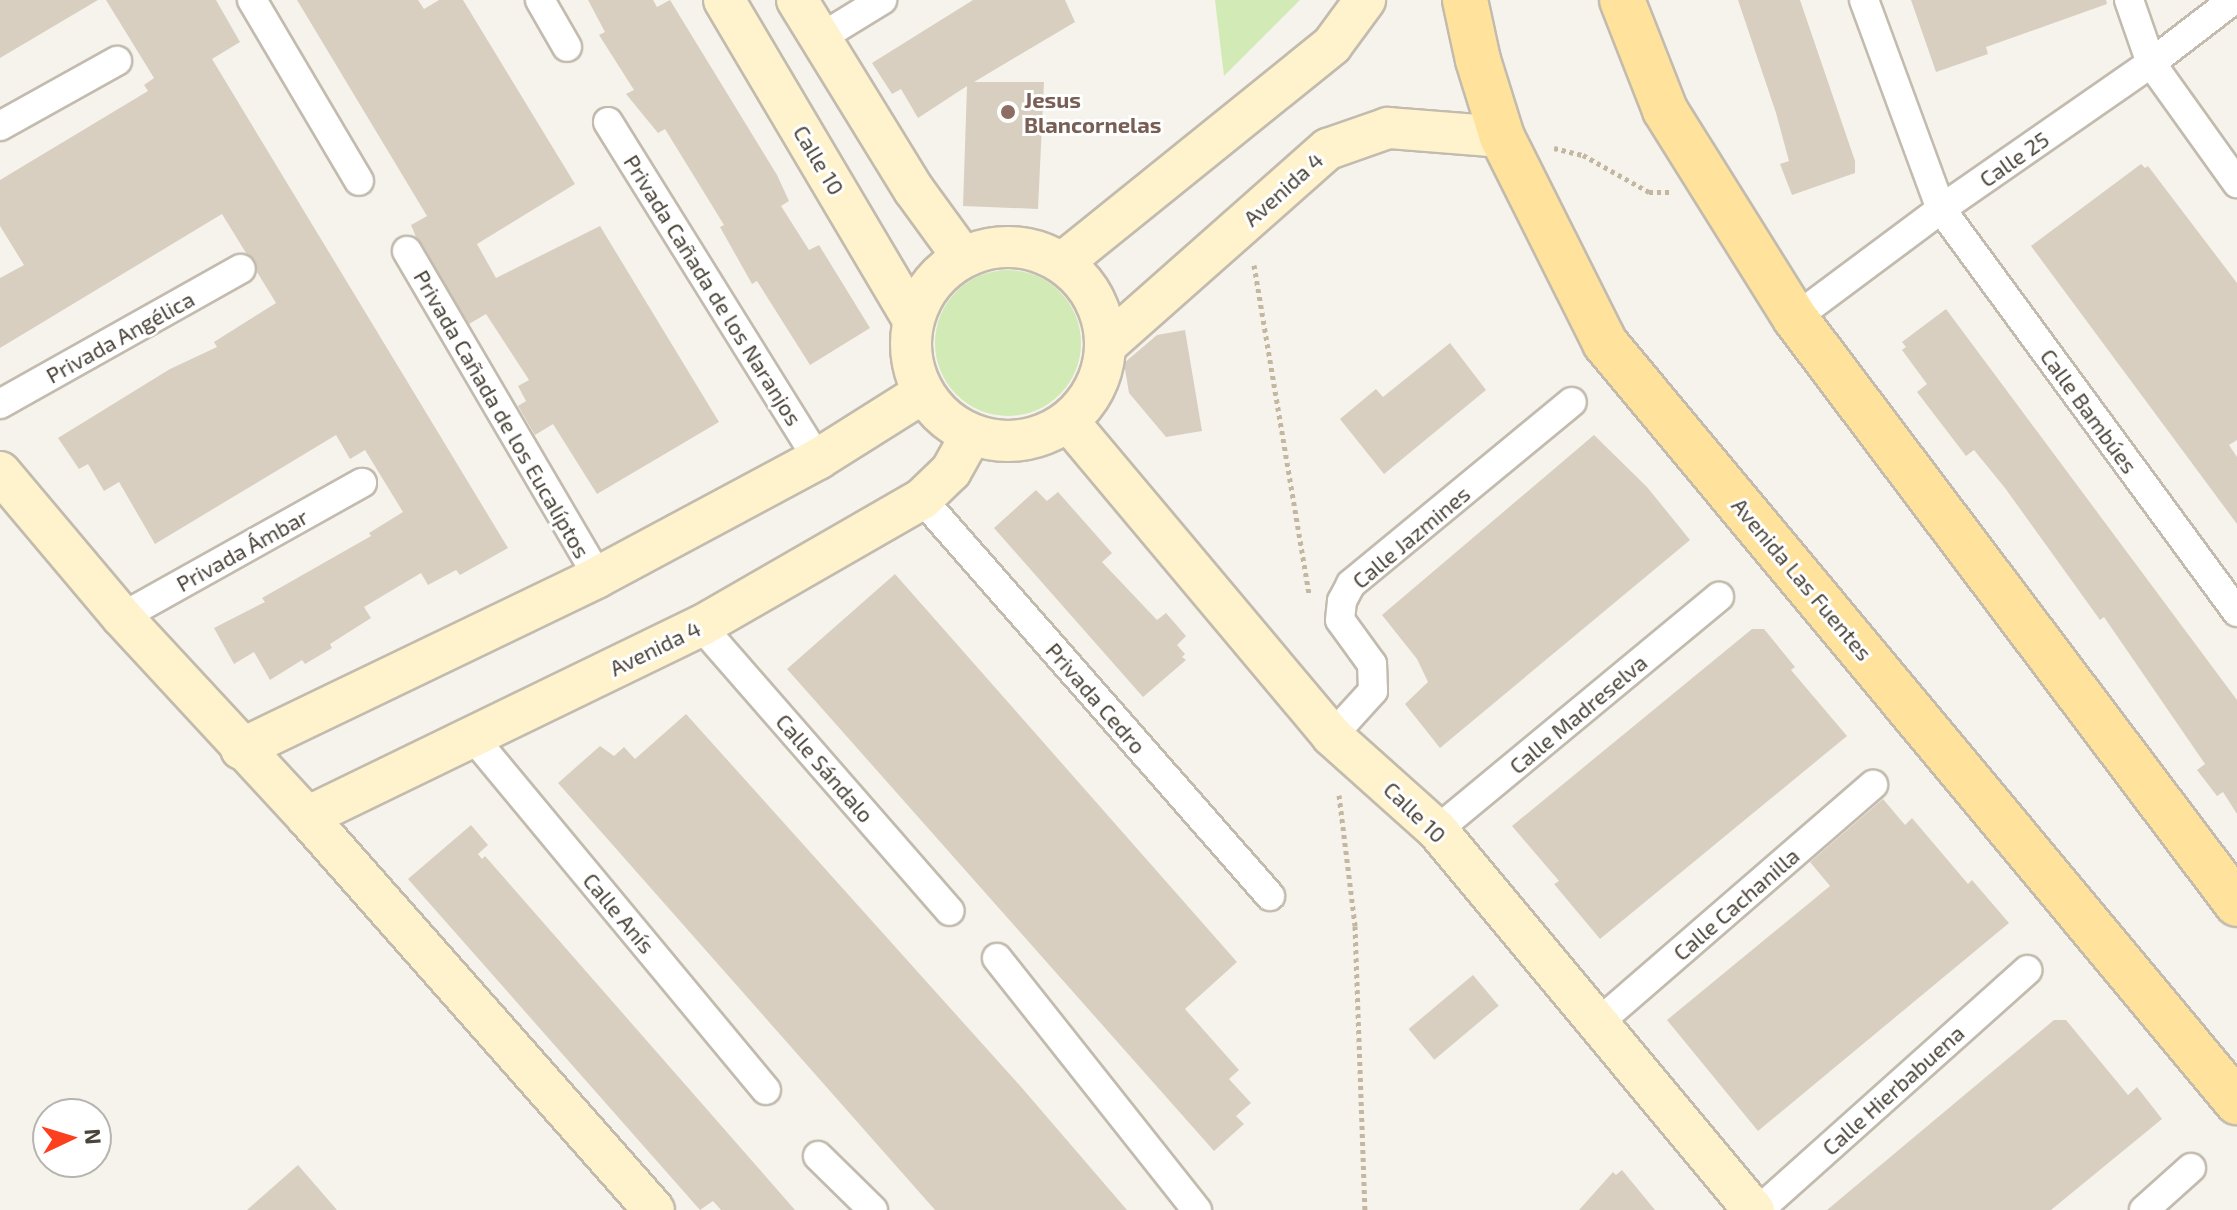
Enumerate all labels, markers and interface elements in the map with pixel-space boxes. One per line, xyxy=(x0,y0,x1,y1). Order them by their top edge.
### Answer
place label: Jesus Blancornelas xyxy=(1024,86,1162,138)
marker: Jesus Blancornelas xyxy=(999,103,1017,121)
street label: Calle 10 xyxy=(788,120,850,200)
street label: Calle 25 xyxy=(1974,126,2054,192)
street label: Avenida 4 xyxy=(1238,146,1328,232)
street label: Privada Cañada de los Naranjos xyxy=(618,150,808,430)
street label: Privada Cañada de los Eucalíptos xyxy=(408,265,596,563)
street label: Privada Angélica xyxy=(41,285,199,389)
street label: Calle Bambúes xyxy=(2035,344,2143,478)
street label: Calle Jazmines xyxy=(1347,480,1475,594)
street label: Avenida Las Fuentes xyxy=(1726,492,1878,666)
street label: Privada Ámbar xyxy=(171,503,313,597)
street label: Avenida 4 xyxy=(605,615,705,681)
street label: Privada Cedro xyxy=(1041,637,1151,759)
street label: Calle Madreselva xyxy=(1504,649,1652,779)
street label: Calle Sándalo xyxy=(771,708,879,828)
street label: Calle 10 xyxy=(1378,776,1452,848)
street label: Calle Cachanilla xyxy=(1668,842,1804,966)
street label: Calle Anís xyxy=(578,867,660,959)
street label: Calle Hierbabuena xyxy=(1817,1019,1969,1161)
north arrow xyxy=(32,1098,112,1178)
text: N xyxy=(80,1128,107,1145)

